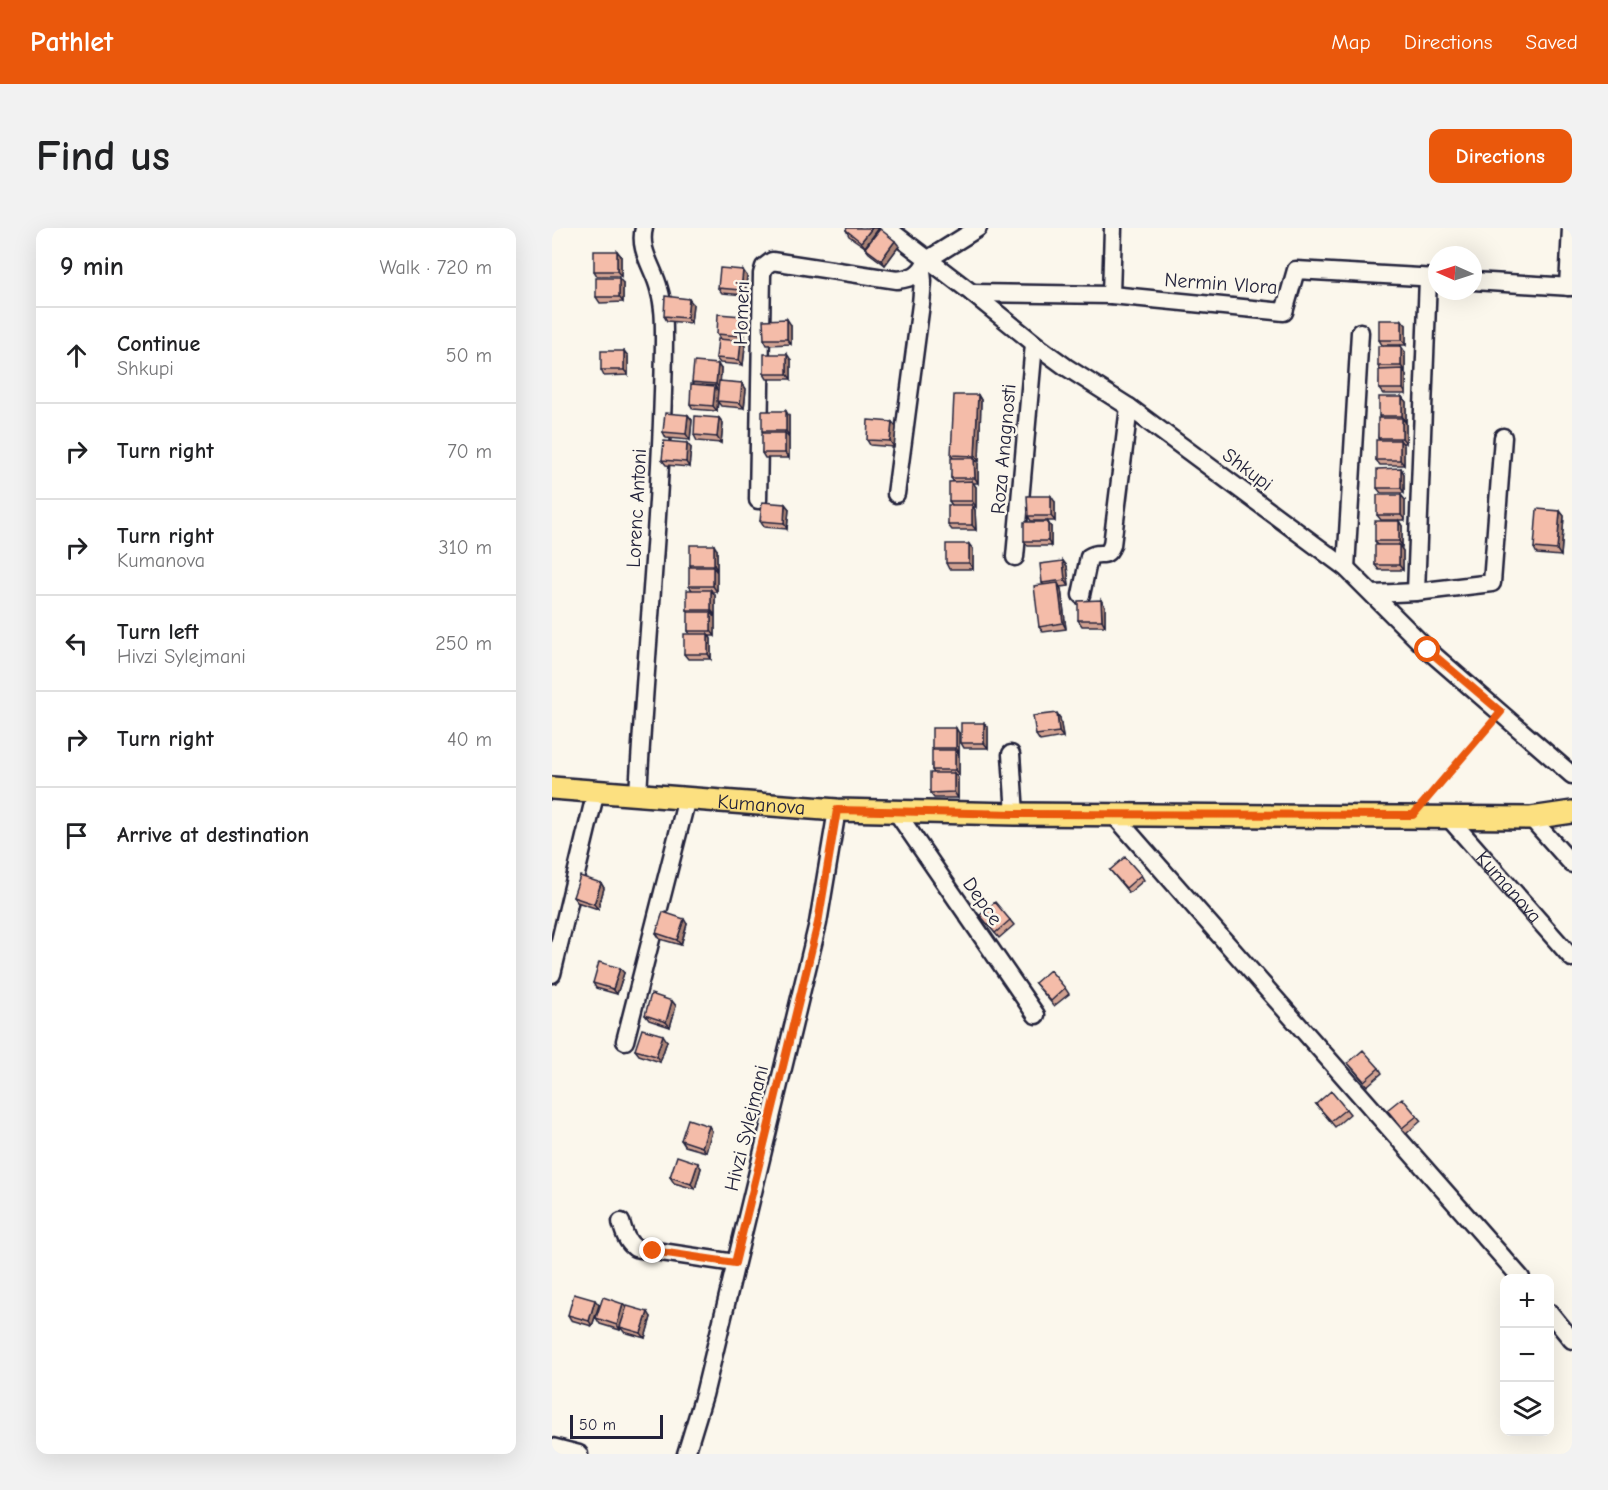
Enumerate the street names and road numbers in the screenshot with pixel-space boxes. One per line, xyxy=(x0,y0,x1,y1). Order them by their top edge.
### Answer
street label: Nermin Vlora xyxy=(1164,268,1278,299)
street label: Homeri xyxy=(729,281,754,345)
street label: Roza Anagnosti xyxy=(986,383,1021,515)
street label: Shkupi xyxy=(1218,443,1277,496)
street label: Lorenc Antoni xyxy=(622,448,651,568)
street label: Kumanova xyxy=(717,790,806,820)
street label: Kumanova xyxy=(1471,846,1546,928)
street label: Depce xyxy=(958,873,1007,930)
street label: Hivzi Sylejmani xyxy=(720,1063,773,1193)

